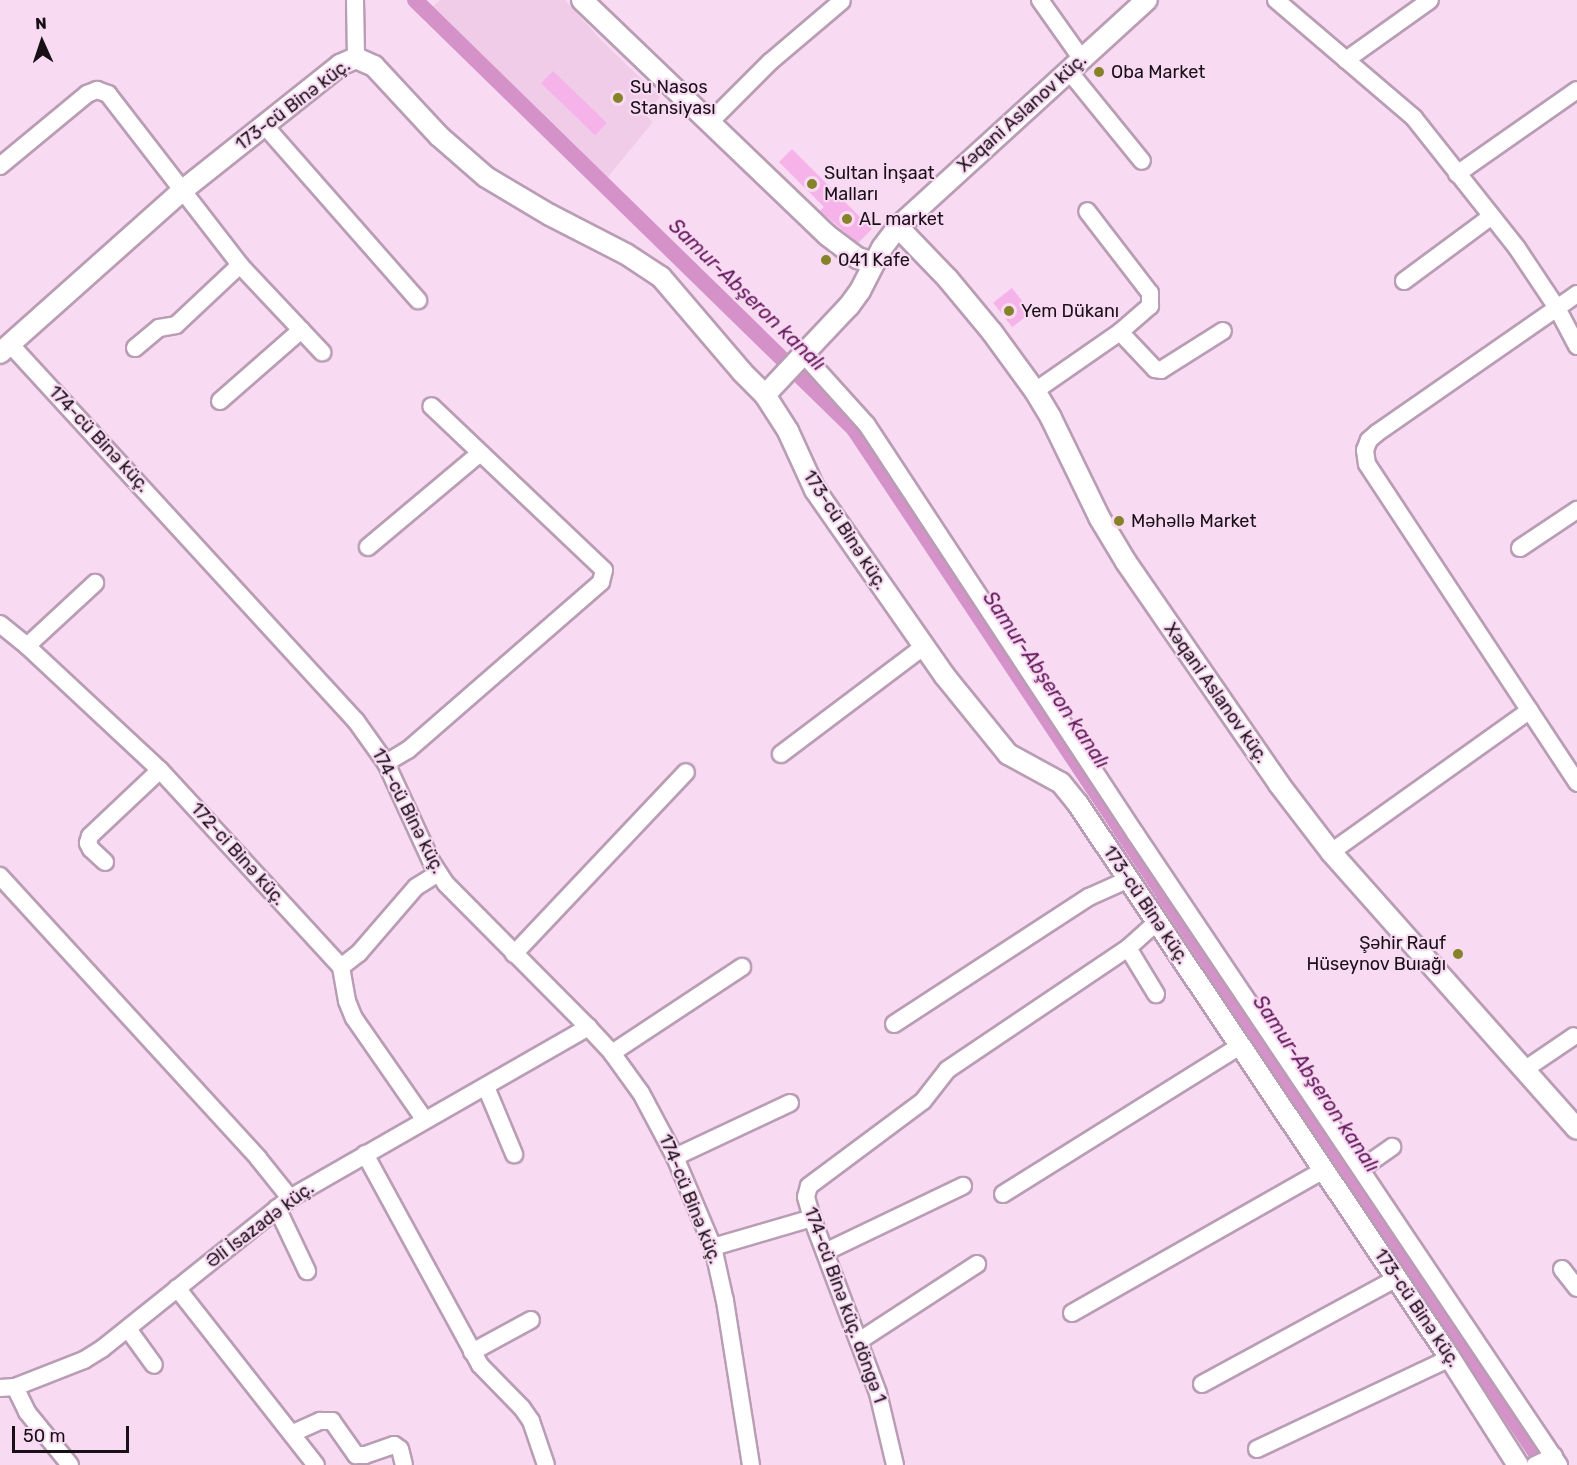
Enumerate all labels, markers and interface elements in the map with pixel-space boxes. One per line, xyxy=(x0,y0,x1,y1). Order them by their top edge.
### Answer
north arrow xyxy=(12,12,72,72)
text: N xyxy=(35,14,47,33)
street label: Xəqani Aslanov küç. xyxy=(953,49,1091,177)
street label: 173-cü Binə küç. xyxy=(231,55,355,155)
place label: Oba Market xyxy=(1111,61,1205,83)
marker: Oba Market xyxy=(1092,65,1106,79)
place label: Su Nasos Stansiyası xyxy=(630,77,716,119)
marker: Su Nasos Stansiyası xyxy=(611,91,625,105)
place label: Sultan İnşaat Malları xyxy=(824,163,935,206)
marker: Sultan İnşaat Malları xyxy=(805,177,819,191)
place label: AL market xyxy=(859,208,944,230)
marker: AL market xyxy=(840,212,854,226)
water label: Samur-Abşeron kanalı xyxy=(664,214,830,376)
place label: 041 Kafe xyxy=(838,249,910,271)
marker: 041 Kafe xyxy=(819,253,833,267)
place label: Yem Dükanı xyxy=(1021,300,1119,322)
marker: Yem Dükanı xyxy=(1002,304,1016,318)
street label: 174-cü Binə küç. xyxy=(44,381,154,497)
street label: 173-cü Binə küç. xyxy=(798,466,892,594)
place label: Məhəllə Market xyxy=(1131,510,1256,532)
marker: Məhəllə Market xyxy=(1112,514,1126,528)
water label: Samur-Abşeron kanalı xyxy=(978,587,1114,773)
street label: Xəqani Aslanov küç. xyxy=(1159,618,1273,768)
street label: 174-cü Binə küç. xyxy=(367,745,449,877)
street label: 172-ci Binə küç. xyxy=(186,798,290,910)
street label: 173-cü Binə küç. xyxy=(1098,842,1194,968)
place label: Şəhir Rauf Hüseynov Buıağı xyxy=(1306,933,1446,976)
marker: Şəhir Rauf Hüseynov Buıağı xyxy=(1451,947,1465,961)
water label: Samur-Abşeron kanalı xyxy=(1248,991,1384,1177)
street label: 174-cü Binə küç. xyxy=(654,1131,726,1267)
street label: Əli İsazadə küç. xyxy=(202,1177,318,1273)
street label: 174-cü Binə küç. döngə 1 xyxy=(799,1204,891,1406)
street label: 173-cü Binə küç. xyxy=(1369,1245,1465,1371)
scale bar xyxy=(15,1414,132,1452)
text: 50 m xyxy=(23,1425,66,1447)

